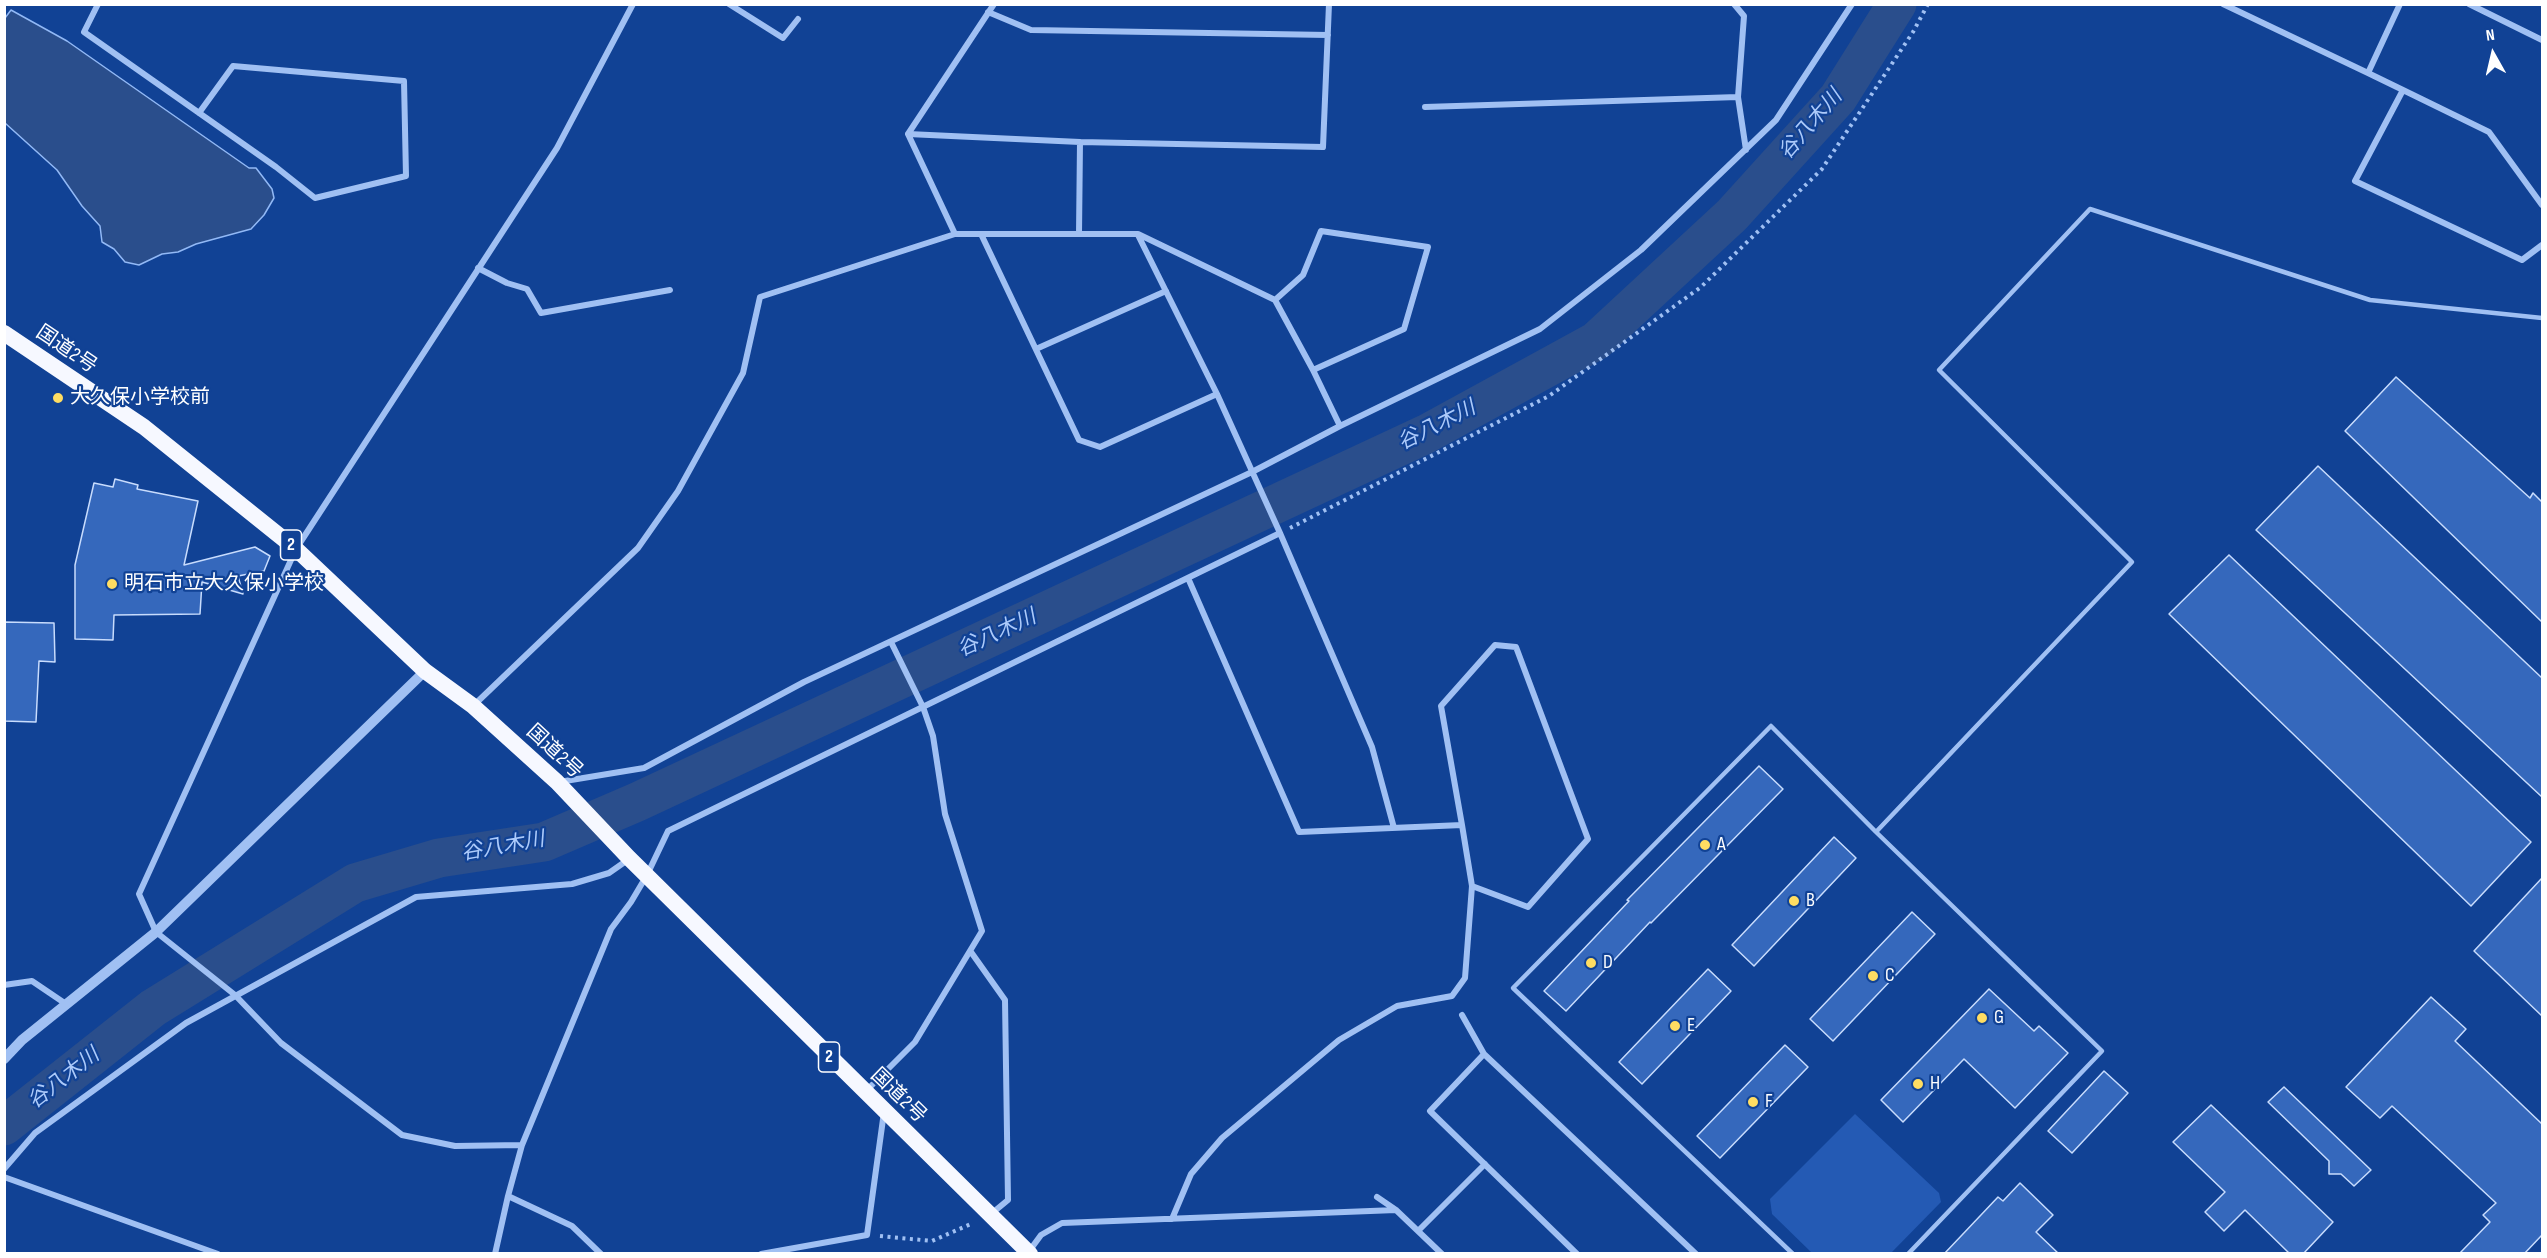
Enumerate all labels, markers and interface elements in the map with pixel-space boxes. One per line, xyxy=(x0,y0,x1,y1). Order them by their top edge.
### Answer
north arrow xyxy=(2463,24,2523,84)
text: N xyxy=(2485,26,2496,46)
water label: 谷八木川 xyxy=(1774,85,1848,165)
street label: 国道2号 xyxy=(31,321,101,379)
place label: 大久保小学校前 xyxy=(70,386,210,410)
marker: 大久保小学校前 xyxy=(51,391,65,405)
water label: 谷八木川 xyxy=(1394,396,1480,456)
road number: 2 xyxy=(280,530,302,560)
place label: 明石市立大久保小学校 xyxy=(124,572,324,596)
marker: 明石市立大久保小学校 xyxy=(105,577,119,591)
water label: 谷八木川 xyxy=(954,605,1040,663)
street label: 国道2号 xyxy=(521,720,587,784)
water label: 谷八木川 xyxy=(459,827,547,867)
place label: A xyxy=(1717,833,1726,857)
marker: A xyxy=(1698,838,1712,852)
place label: B xyxy=(1806,889,1815,913)
marker: B xyxy=(1787,894,1801,908)
place label: D xyxy=(1603,951,1613,975)
marker: D xyxy=(1584,956,1598,970)
place label: C xyxy=(1885,964,1895,988)
marker: C xyxy=(1866,969,1880,983)
place label: G xyxy=(1994,1006,2004,1030)
marker: G xyxy=(1975,1011,1989,1025)
place label: E xyxy=(1687,1014,1695,1038)
marker: E xyxy=(1668,1019,1682,1033)
road number: 2 xyxy=(818,1042,840,1072)
water label: 谷八木川 xyxy=(23,1043,105,1115)
street label: 国道2号 xyxy=(865,1064,931,1128)
place label: H xyxy=(1930,1072,1940,1096)
marker: H xyxy=(1911,1077,1925,1091)
place label: F xyxy=(1765,1090,1773,1114)
marker: F xyxy=(1746,1095,1760,1109)

